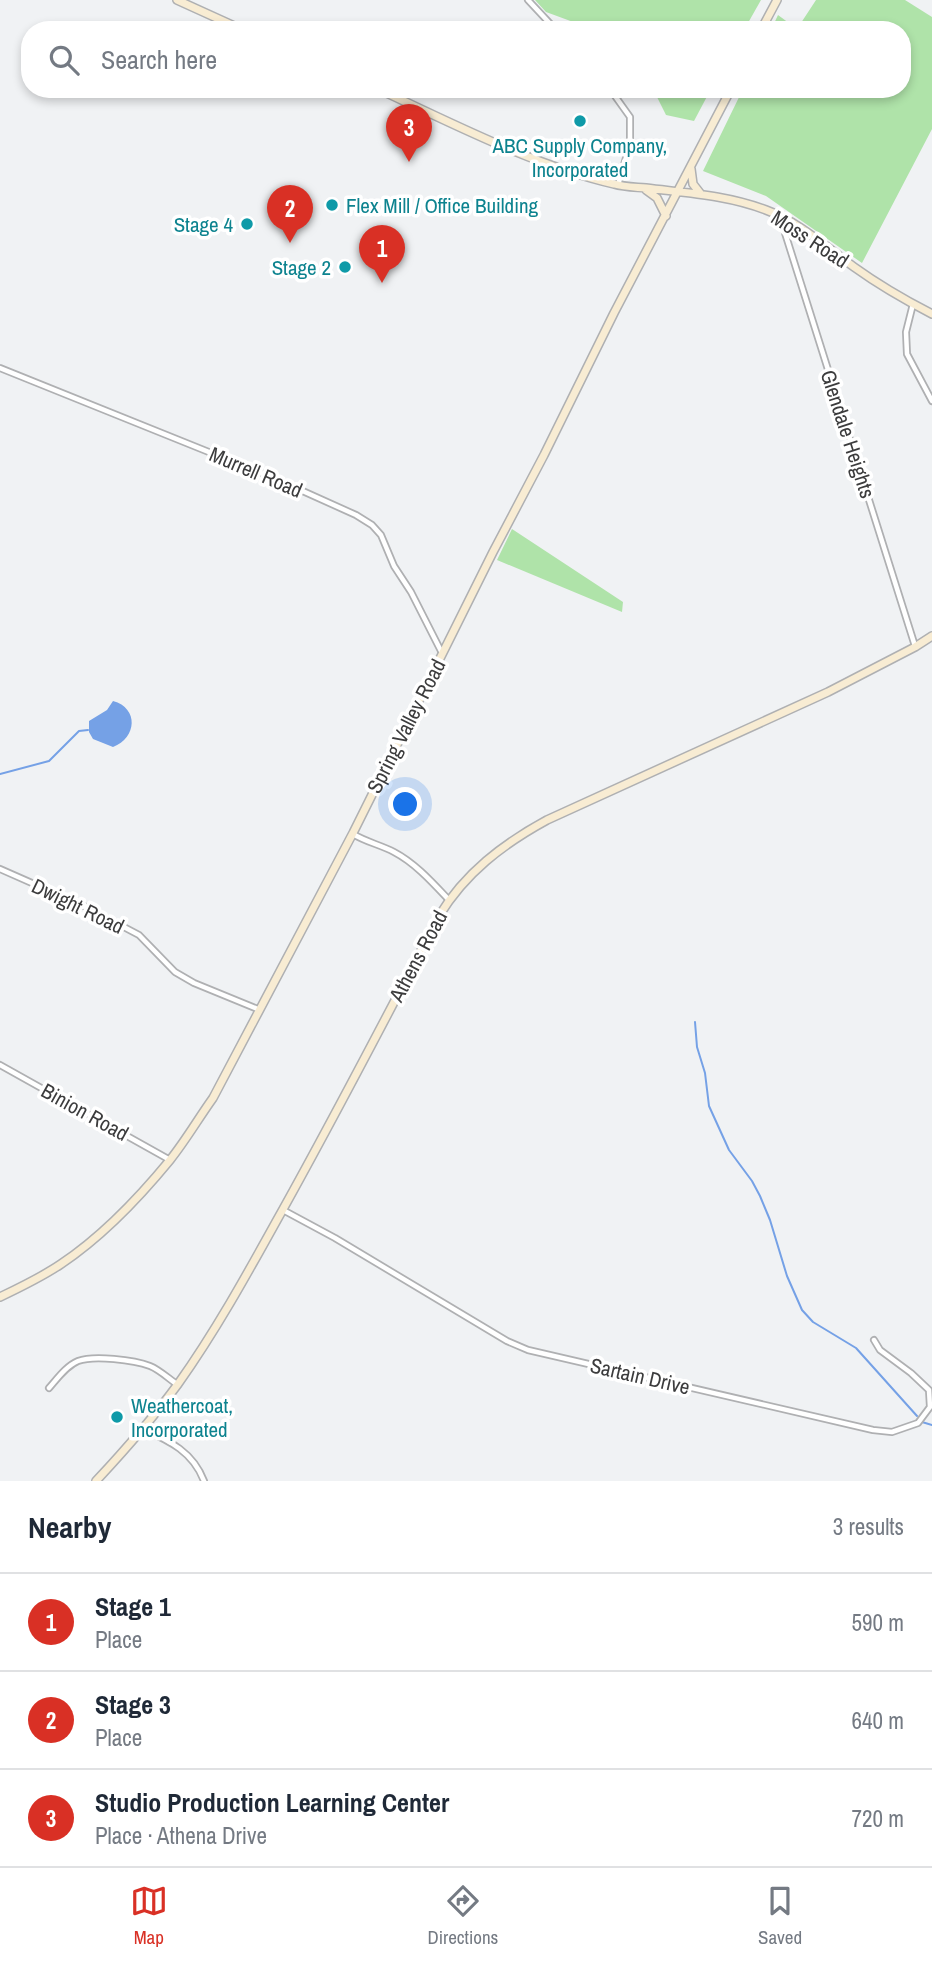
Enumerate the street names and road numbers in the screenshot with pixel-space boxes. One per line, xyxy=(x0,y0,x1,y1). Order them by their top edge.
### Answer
street label: Moss Road xyxy=(766,203,854,275)
street label: Glendale Heights xyxy=(814,366,882,502)
street label: Murrell Road xyxy=(205,439,307,505)
street label: Spring Valley Road xyxy=(360,654,452,798)
street label: Dwight Road xyxy=(27,871,129,941)
street label: Athens Road xyxy=(381,905,454,1008)
street label: Binion Road xyxy=(36,1076,134,1148)
street label: Sartain Drive xyxy=(587,1350,693,1402)

